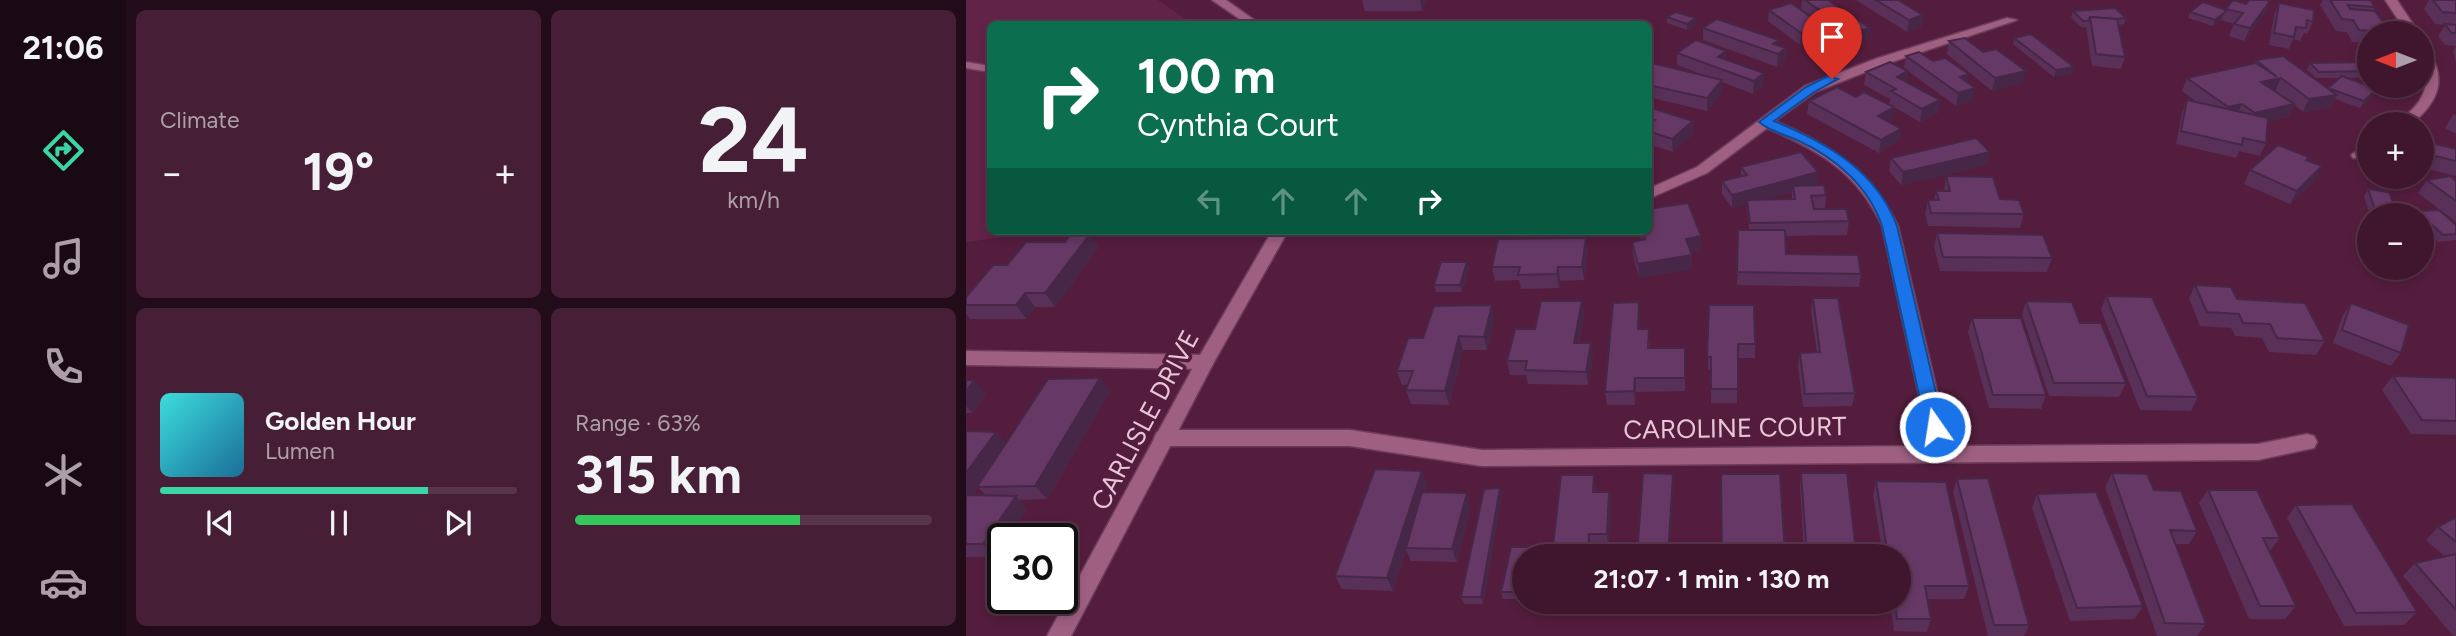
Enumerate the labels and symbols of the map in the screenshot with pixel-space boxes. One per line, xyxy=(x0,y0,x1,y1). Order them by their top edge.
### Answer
pin xyxy=(1802,7,1862,79)
north arrow xyxy=(2357,21,2434,98)
street label: CARLISLE DRIVE xyxy=(1084,325,1206,515)
position arrow xyxy=(1898,390,1972,464)
street label: CAROLINE COURT xyxy=(1623,410,1847,446)
speed limit sign: 30 xyxy=(987,523,1078,614)

